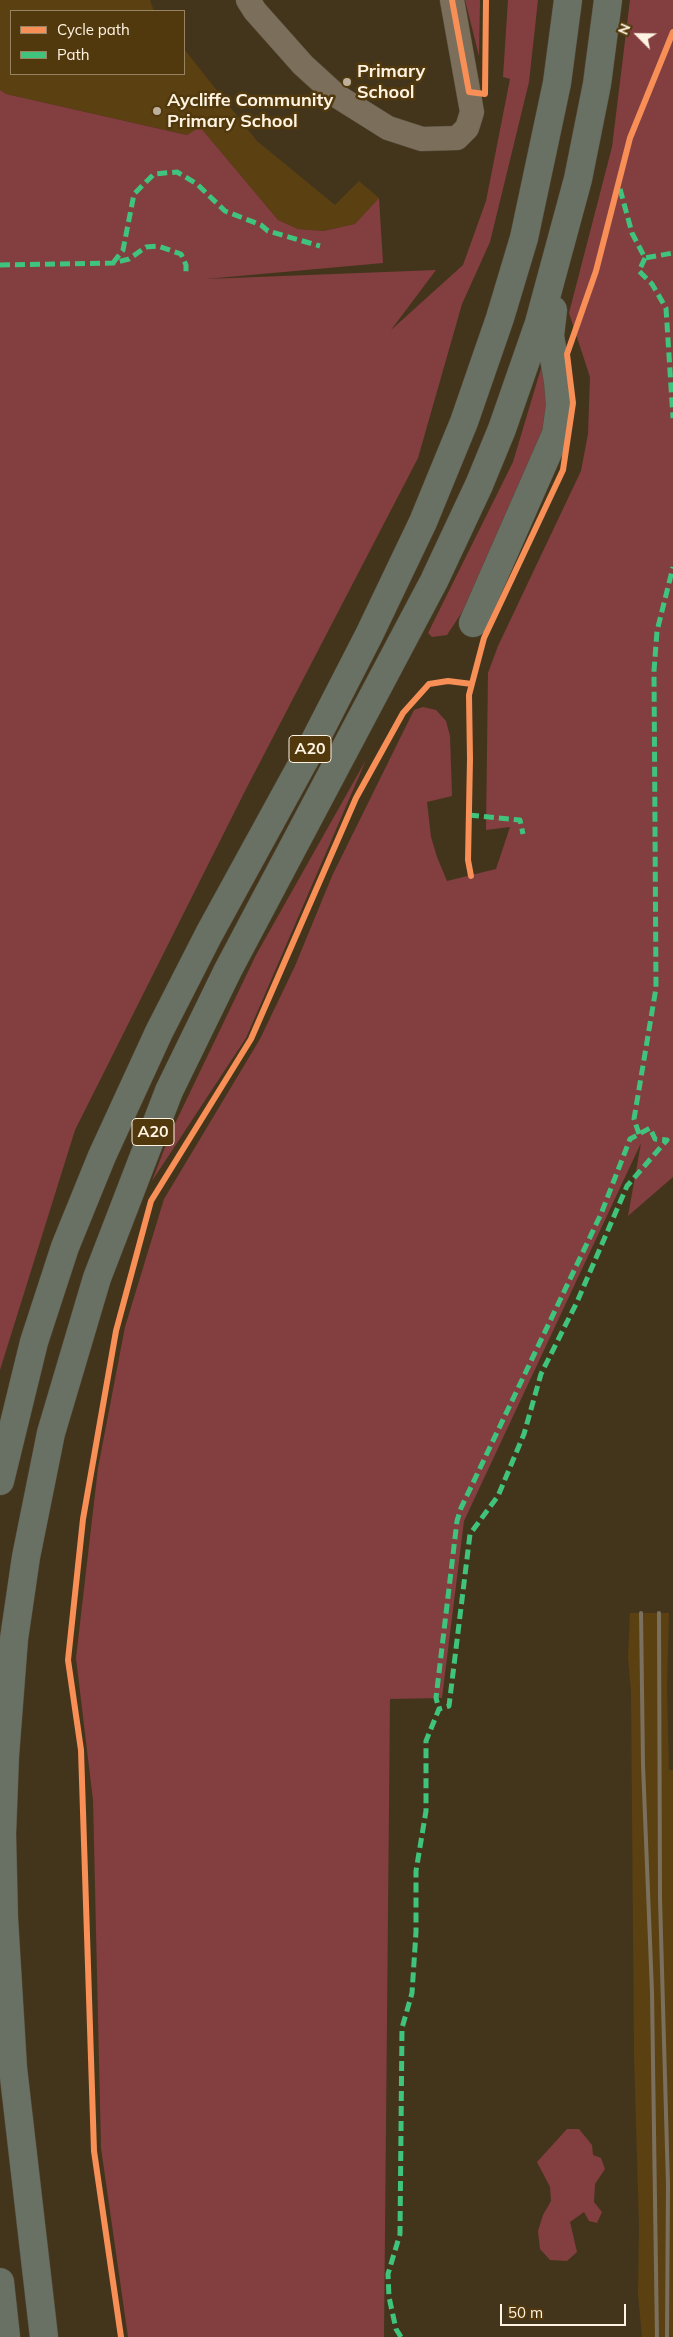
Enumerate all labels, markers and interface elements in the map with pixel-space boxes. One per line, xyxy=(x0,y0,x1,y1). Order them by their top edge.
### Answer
legend xyxy=(10,10,185,75)
north arrow xyxy=(613,10,663,60)
text: Cycle path xyxy=(57,20,130,39)
text: N xyxy=(614,21,635,38)
text: Path xyxy=(57,45,89,64)
place label: Primary School xyxy=(357,61,425,104)
marker: Primary School xyxy=(341,76,353,88)
place label: Aycliffe Community Primary School xyxy=(167,90,333,132)
marker: Aycliffe Community Primary School xyxy=(151,105,163,117)
road number: A20 xyxy=(289,736,331,762)
road number: A20 xyxy=(132,1118,174,1146)
scale bar xyxy=(503,2294,629,2326)
text: 50 m xyxy=(508,2303,543,2322)

